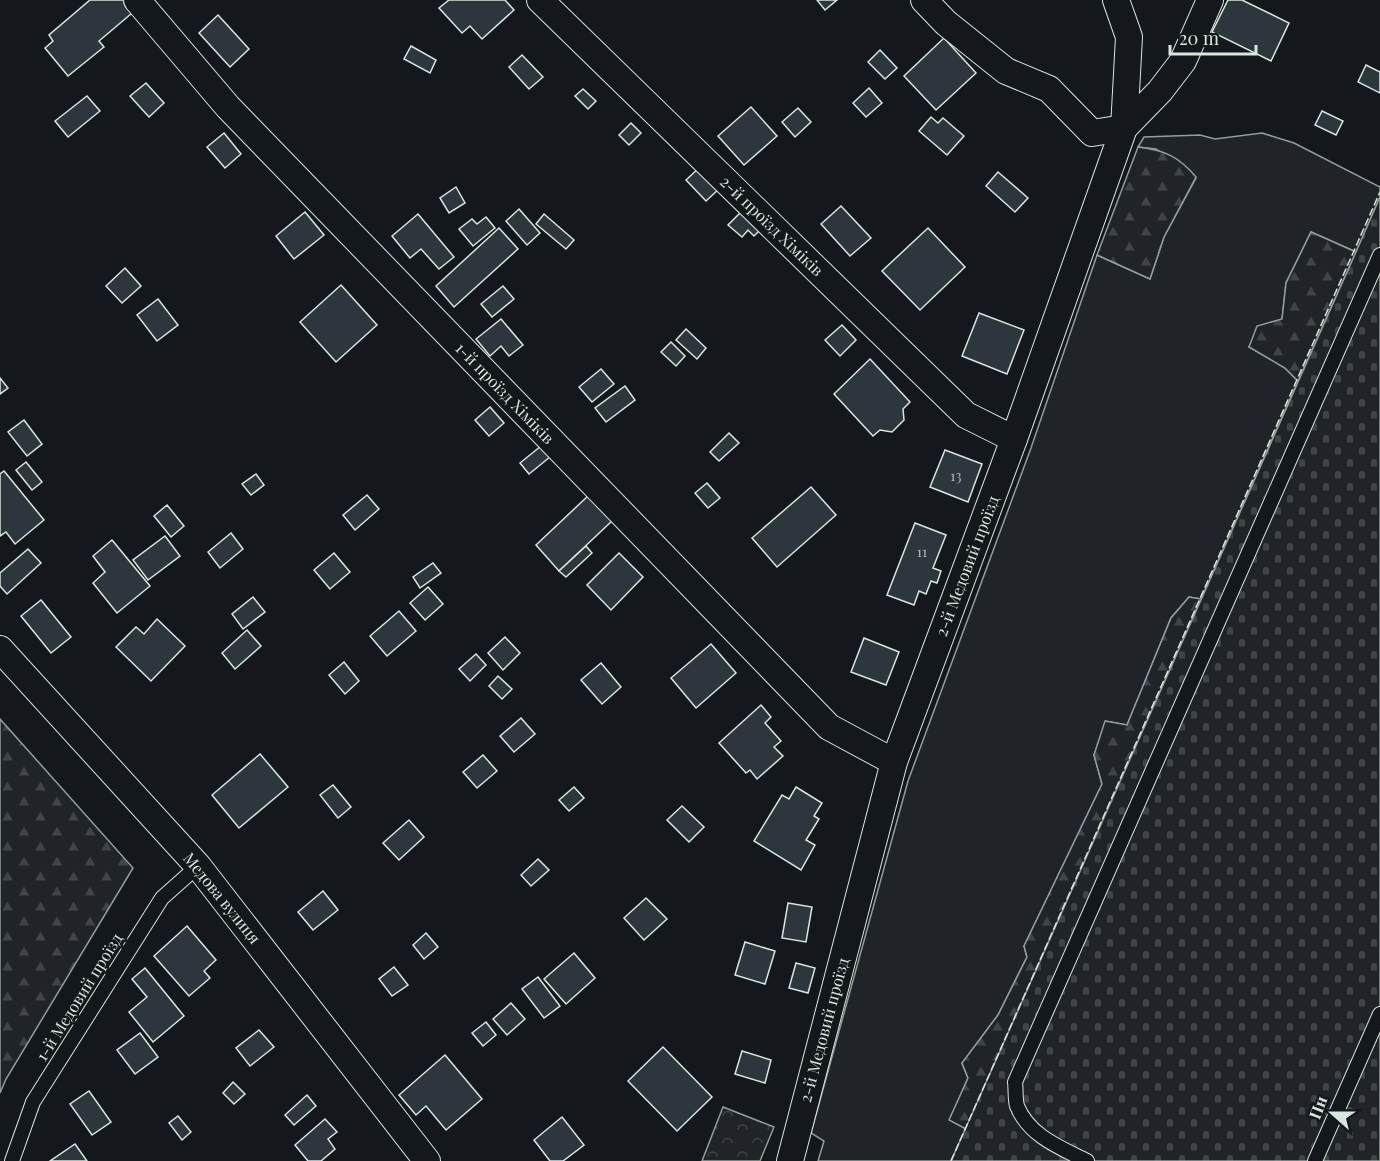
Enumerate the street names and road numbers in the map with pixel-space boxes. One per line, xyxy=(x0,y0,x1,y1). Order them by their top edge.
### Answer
street label: 2-й проїзд Хіміків xyxy=(716,171,829,280)
street label: 1-й проїзд Хіміків xyxy=(451,337,559,448)
street label: 2-й Медовий проїзд xyxy=(930,492,1003,639)
street label: Медова вулиця xyxy=(179,848,266,948)
street label: 1-й Медовий проїзд xyxy=(31,928,127,1065)
street label: 2-й Медовий проїзд xyxy=(794,955,853,1105)

